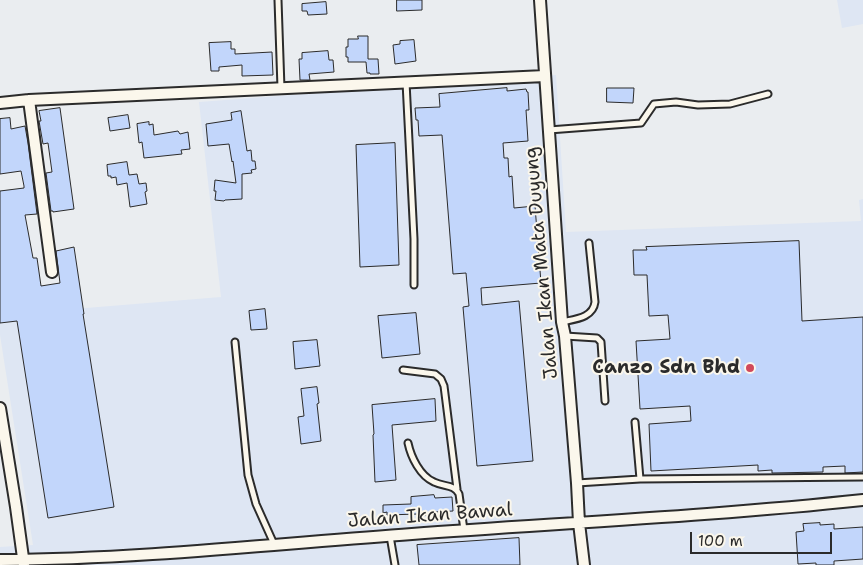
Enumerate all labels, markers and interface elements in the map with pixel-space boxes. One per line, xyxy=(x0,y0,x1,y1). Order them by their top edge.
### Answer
street label: Jalan Ikan Mata Duyung xyxy=(520,146,564,380)
place label: Canzo Sdn Bhd xyxy=(592,357,740,379)
marker: Canzo Sdn Bhd xyxy=(744,362,756,374)
street label: Jalan Ikan Bawal xyxy=(347,499,513,533)
scale bar xyxy=(693,522,836,554)
text: 100 m xyxy=(698,531,743,551)

